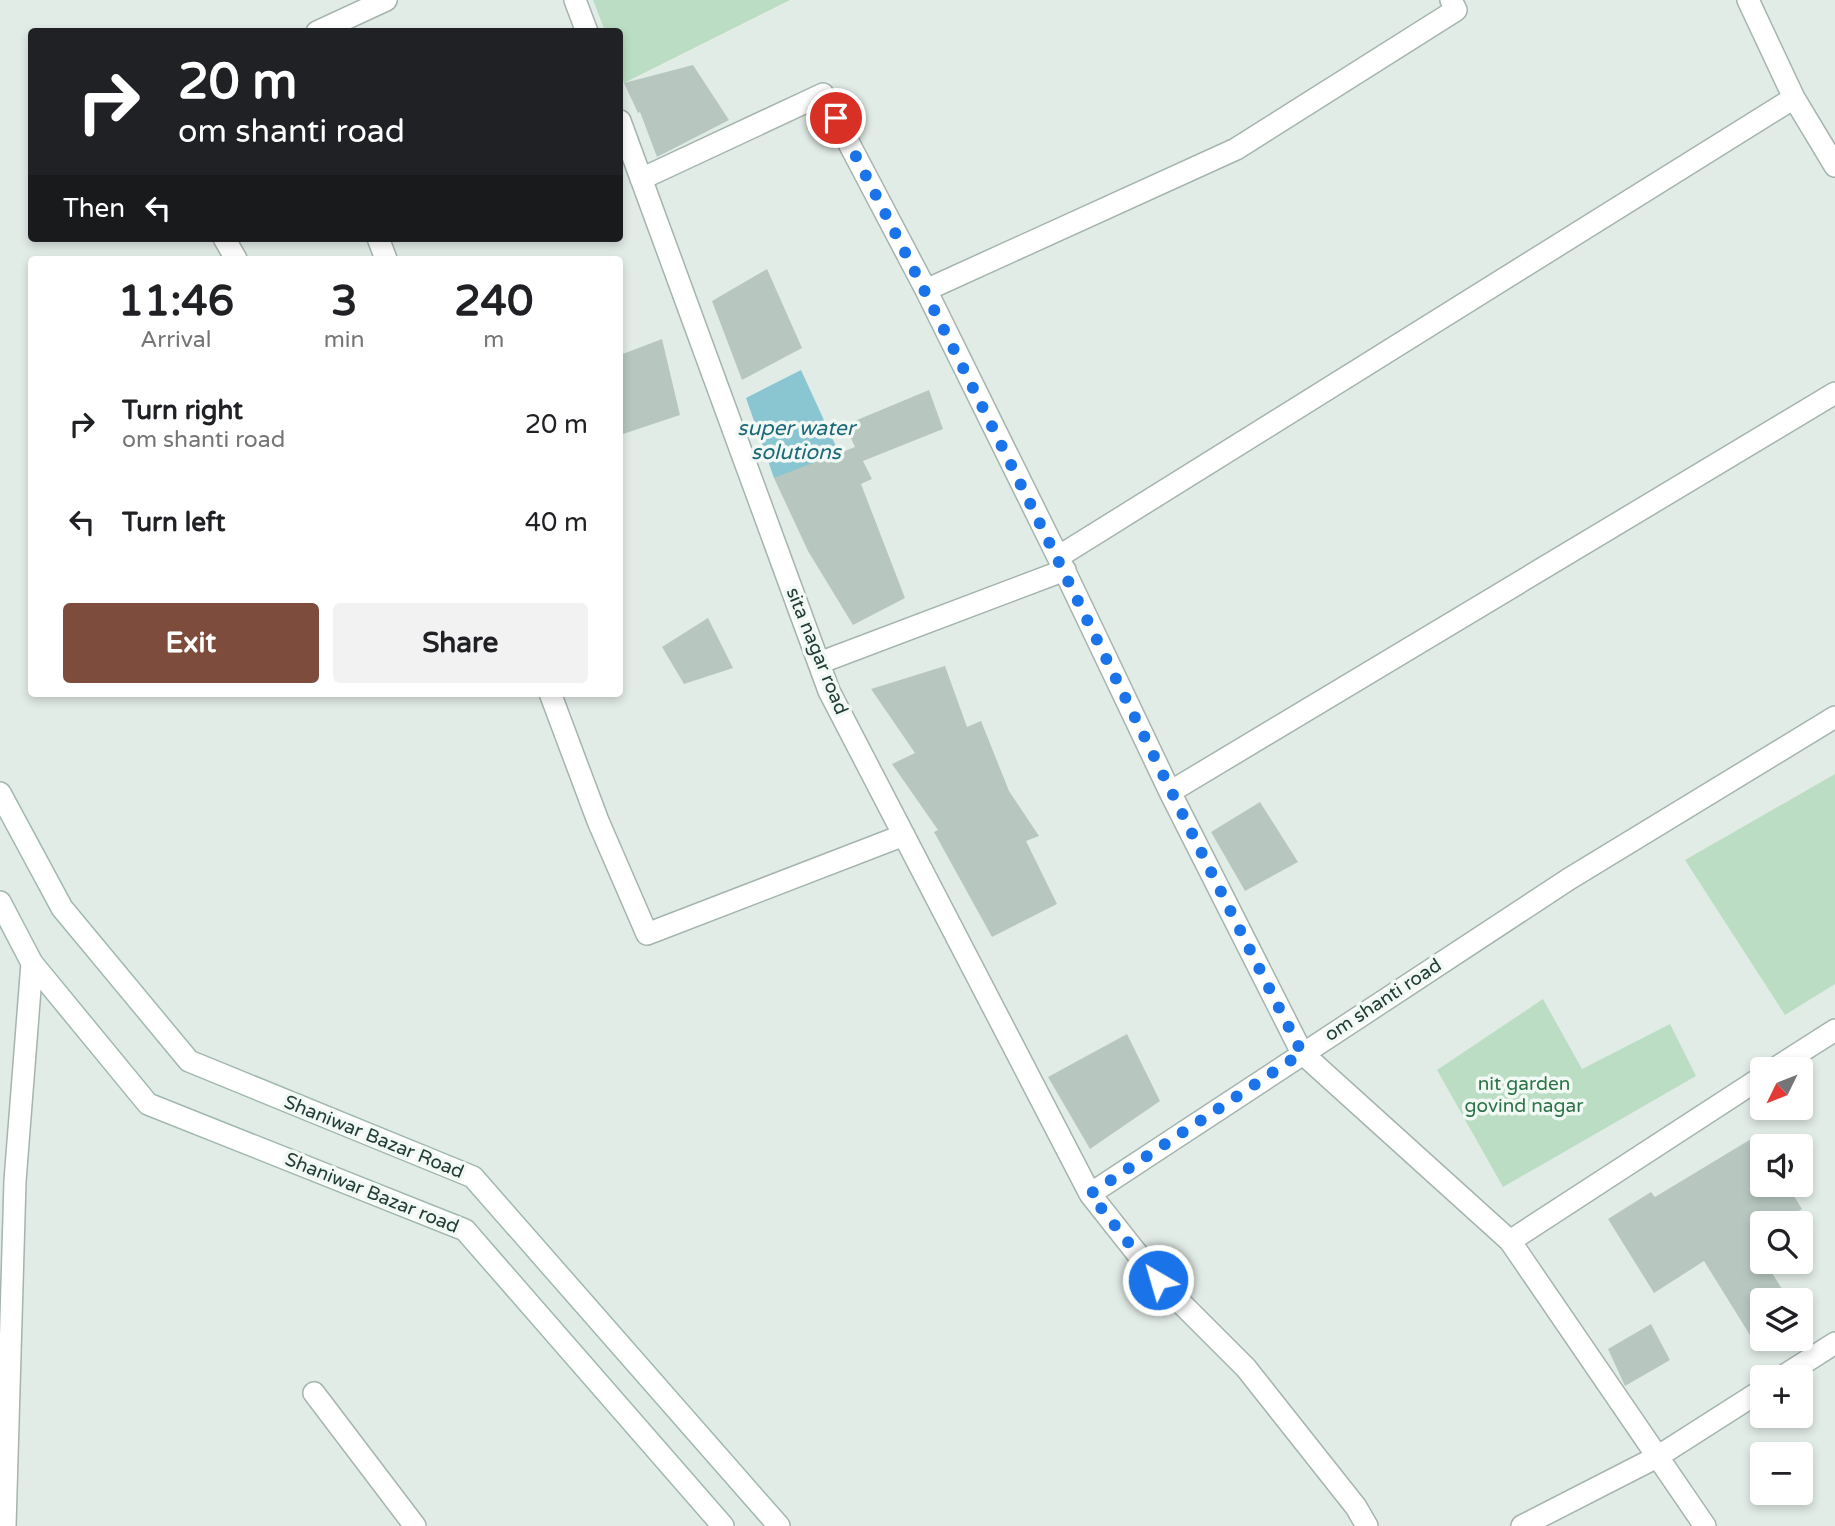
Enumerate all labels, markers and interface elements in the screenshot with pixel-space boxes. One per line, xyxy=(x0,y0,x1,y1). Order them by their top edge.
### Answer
text: 20 m xyxy=(178,53,297,112)
icon: right xyxy=(63,56,154,147)
pin xyxy=(806,88,866,148)
icon: arrive xyxy=(817,99,855,137)
text: om shanti road xyxy=(178,113,405,151)
icon: left xyxy=(139,189,177,227)
text: Then xyxy=(63,193,125,224)
text: 11:46 xyxy=(118,276,234,327)
text: 3 xyxy=(331,276,357,327)
text: 240 xyxy=(454,276,533,327)
text: Arrival xyxy=(140,326,211,354)
text: min xyxy=(324,326,365,354)
text: m xyxy=(483,326,504,354)
text: Turn right xyxy=(122,395,243,426)
icon: right xyxy=(63,405,101,443)
text: 20 m xyxy=(525,409,588,440)
water label: super water solutions xyxy=(737,416,858,465)
text: om shanti road xyxy=(122,426,285,454)
icon: left xyxy=(63,503,101,541)
text: Turn left xyxy=(122,507,225,538)
text: 40 m xyxy=(525,507,588,538)
street label: sita nagar road xyxy=(782,584,852,718)
button: Exit xyxy=(63,603,319,683)
button: Share xyxy=(333,603,588,683)
street label: om shanti road xyxy=(1320,954,1446,1046)
north arrow xyxy=(1750,1057,1813,1120)
map controls xyxy=(1750,1057,1813,1505)
park label: nit garden govind nagar xyxy=(1465,1073,1584,1117)
street label: Shaniwar Bazar Road xyxy=(281,1091,467,1183)
button: sound xyxy=(1750,1134,1813,1197)
street label: Shaniwar Bazar road xyxy=(282,1148,462,1238)
button: search xyxy=(1750,1211,1813,1274)
position arrow xyxy=(1121,1243,1195,1317)
button: layers xyxy=(1750,1288,1813,1351)
button: + xyxy=(1750,1365,1813,1428)
button: − xyxy=(1750,1442,1813,1505)

